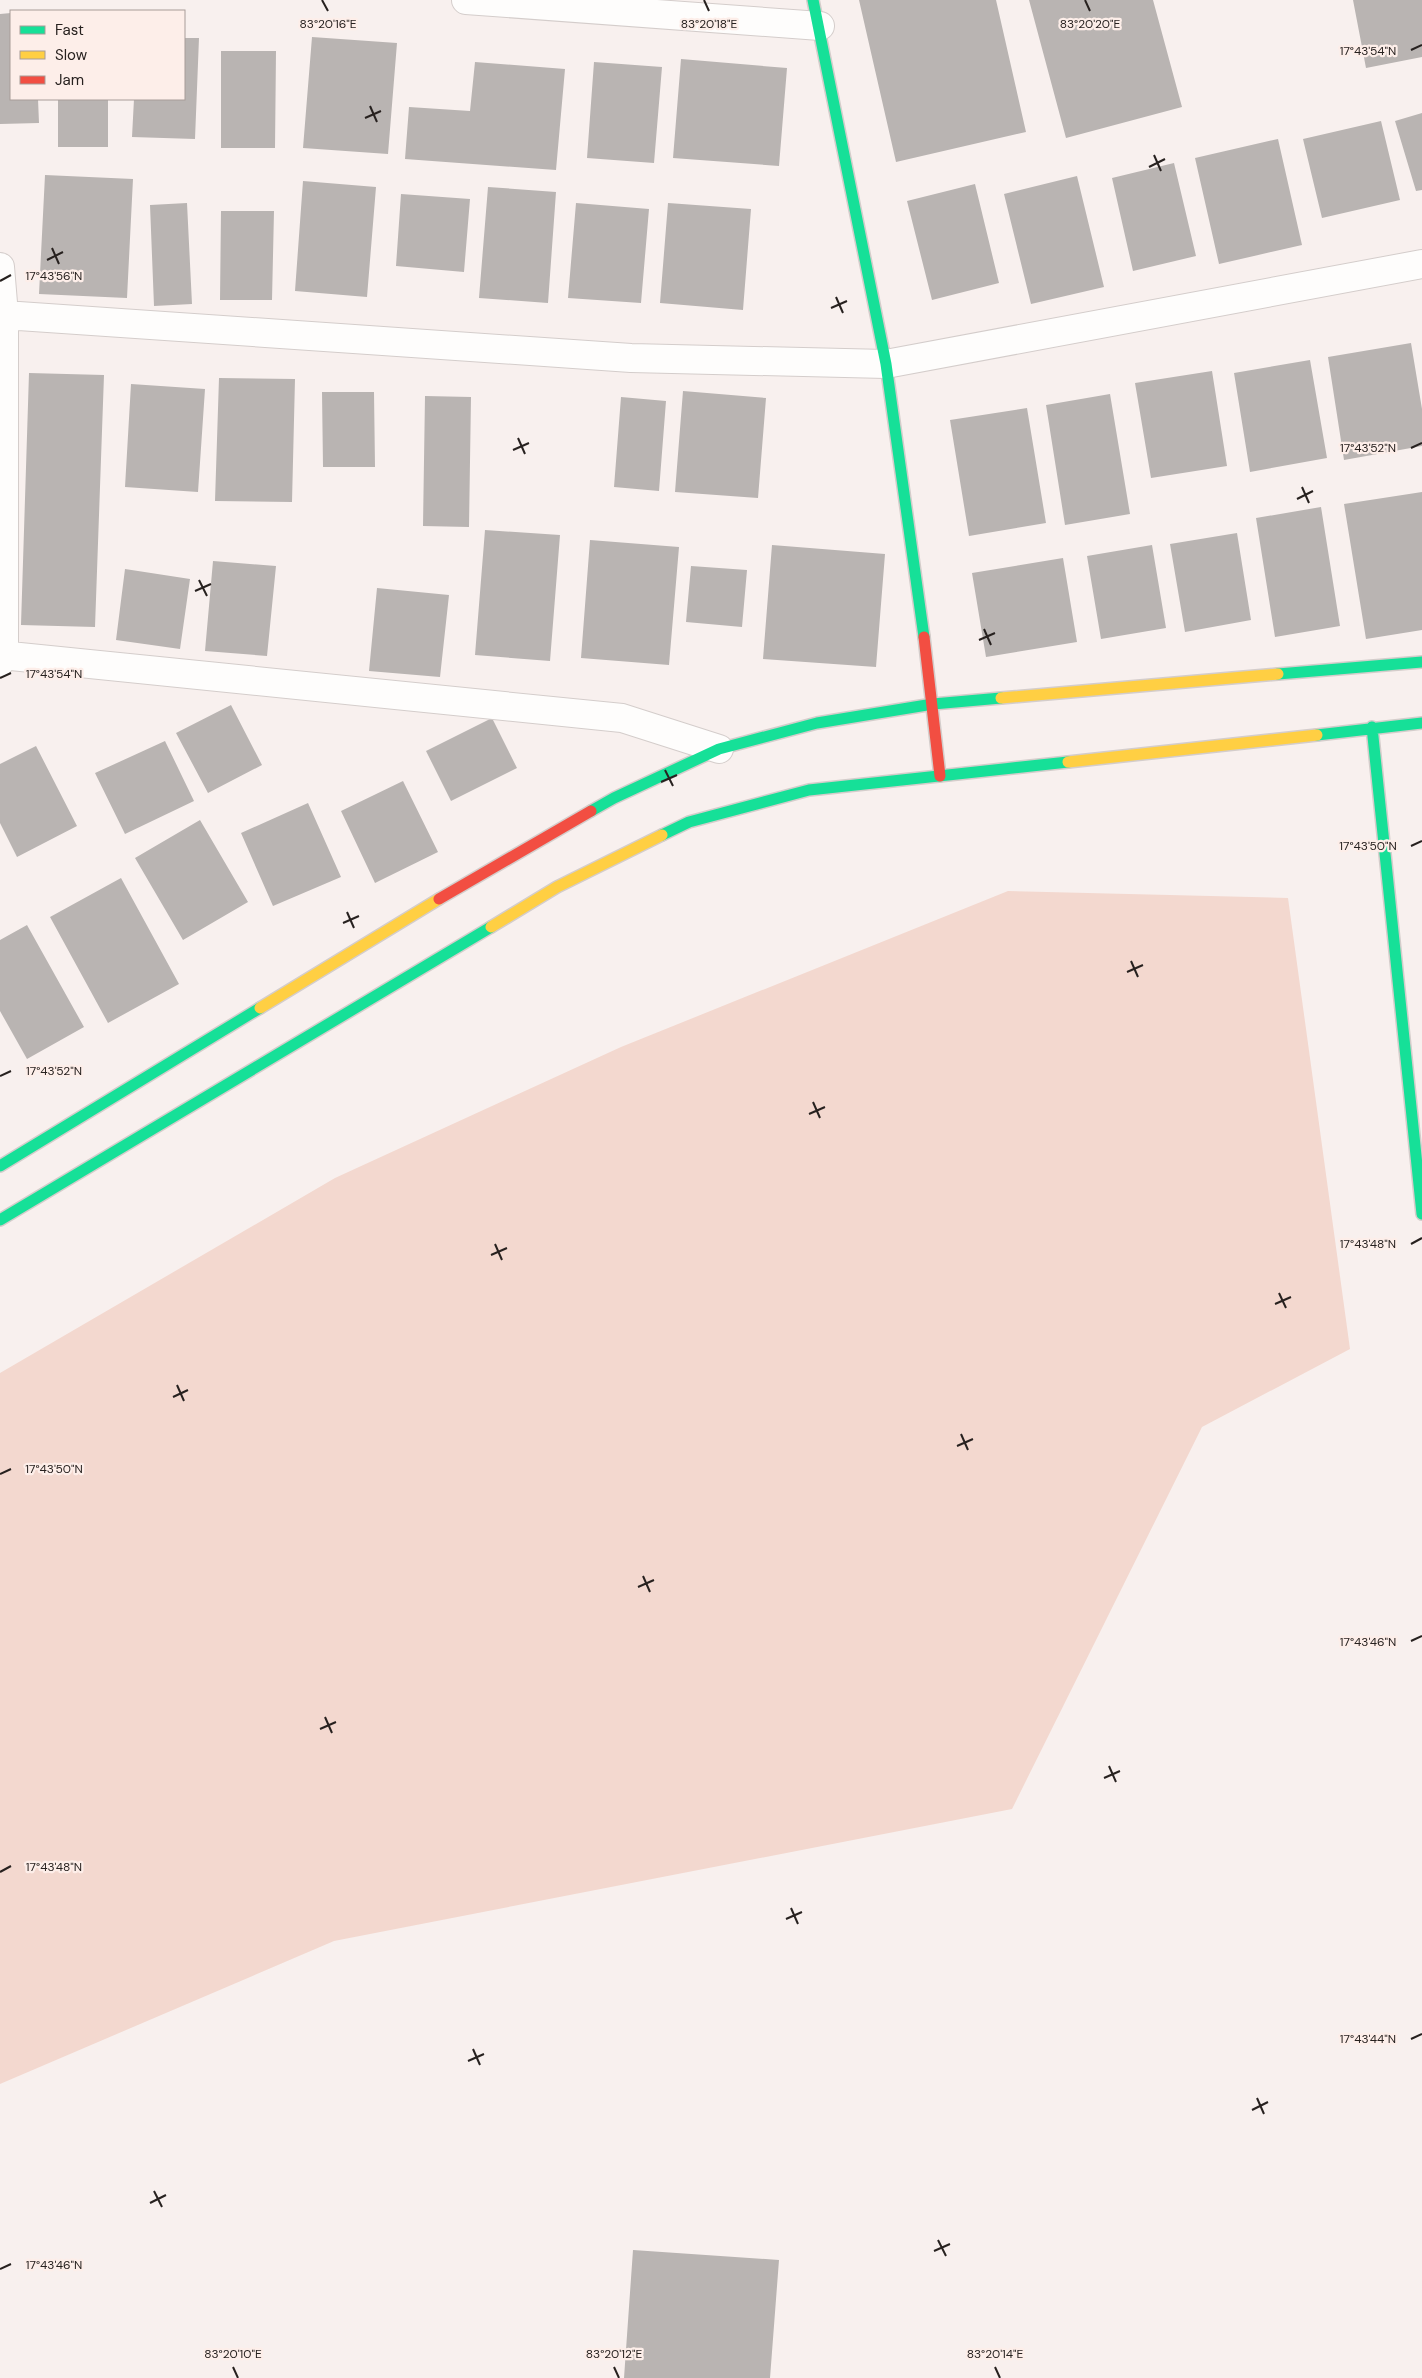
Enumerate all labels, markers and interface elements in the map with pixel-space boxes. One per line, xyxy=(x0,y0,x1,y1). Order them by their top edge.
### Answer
legend xyxy=(10,10,185,100)
text: 83°20'16"E xyxy=(300,16,357,32)
text: 83°20'18"E xyxy=(681,16,738,32)
text: 83°20'20"E xyxy=(1060,16,1121,32)
text: Fast xyxy=(55,20,84,40)
text: 17°43'54"N xyxy=(1340,43,1396,59)
text: Slow xyxy=(55,45,88,65)
text: Jam xyxy=(55,70,84,90)
text: 17°43'56"N xyxy=(26,268,82,284)
text: 17°43'52"N xyxy=(1340,440,1396,456)
text: 17°43'54"N xyxy=(26,666,82,682)
text: 17°43'50"N xyxy=(1339,838,1397,854)
text: 17°43'52"N xyxy=(26,1063,82,1079)
text: 17°43'48"N xyxy=(1340,1236,1396,1252)
text: 17°43'50"N xyxy=(25,1461,83,1477)
text: 17°43'46"N xyxy=(1340,1634,1396,1650)
text: 17°43'48"N xyxy=(26,1859,82,1875)
text: 17°43'44"N xyxy=(1340,2031,1396,2047)
text: 17°43'46"N xyxy=(26,2257,82,2273)
text: 83°20'10"E xyxy=(204,2346,262,2362)
text: 83°20'12"E xyxy=(586,2346,642,2362)
text: 83°20'14"E xyxy=(967,2346,1024,2362)

